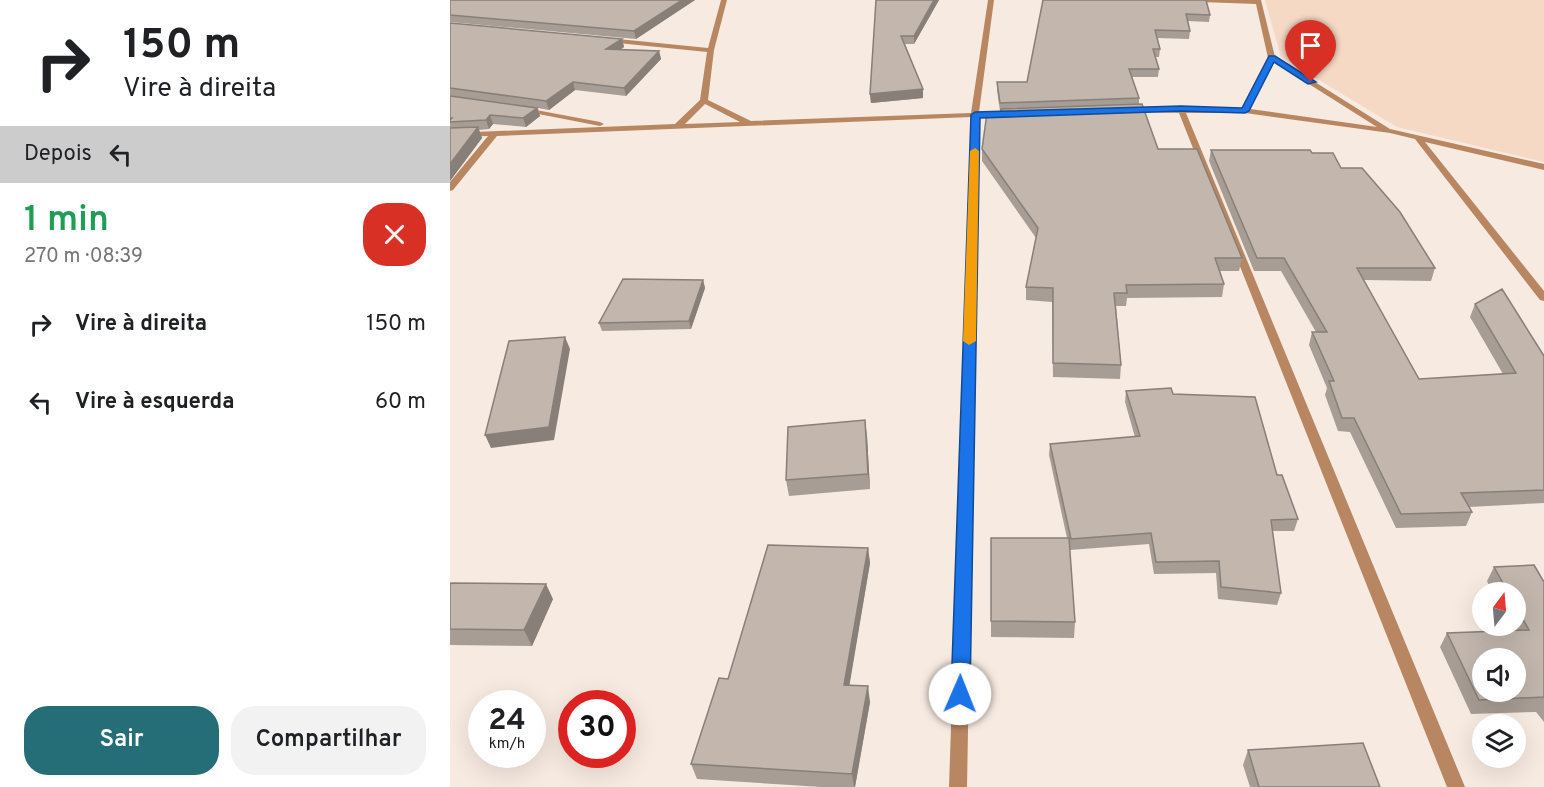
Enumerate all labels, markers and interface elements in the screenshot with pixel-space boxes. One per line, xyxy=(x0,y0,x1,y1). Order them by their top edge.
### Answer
text: 150 m xyxy=(123,20,240,73)
pin xyxy=(1285,20,1336,82)
icon: right xyxy=(24,24,102,102)
icon: arrive xyxy=(1294,29,1327,62)
text: Vire à direita xyxy=(123,72,276,106)
icon: left xyxy=(104,138,137,171)
text: Depois xyxy=(24,141,92,168)
text: 1 min xyxy=(24,198,109,244)
button: close xyxy=(363,203,426,266)
text: 270 m · 08:39 xyxy=(24,244,143,270)
icon: right xyxy=(24,308,57,341)
text: Vire à direita xyxy=(75,311,207,338)
text: 150 m xyxy=(366,311,426,338)
icon: left xyxy=(24,386,57,419)
text: Vire à esquerda xyxy=(75,389,234,416)
text: 60 m xyxy=(375,389,426,416)
north arrow xyxy=(1472,582,1526,636)
map controls xyxy=(1472,582,1526,768)
button: sound xyxy=(1472,648,1526,702)
position arrow xyxy=(928,662,992,726)
speed limit sign: 30 xyxy=(558,690,636,768)
text: 24 xyxy=(488,703,526,740)
button: Sair xyxy=(24,706,219,775)
button: Compartilhar xyxy=(231,706,426,775)
button: layers xyxy=(1472,714,1526,768)
text: km/h xyxy=(489,735,525,754)

